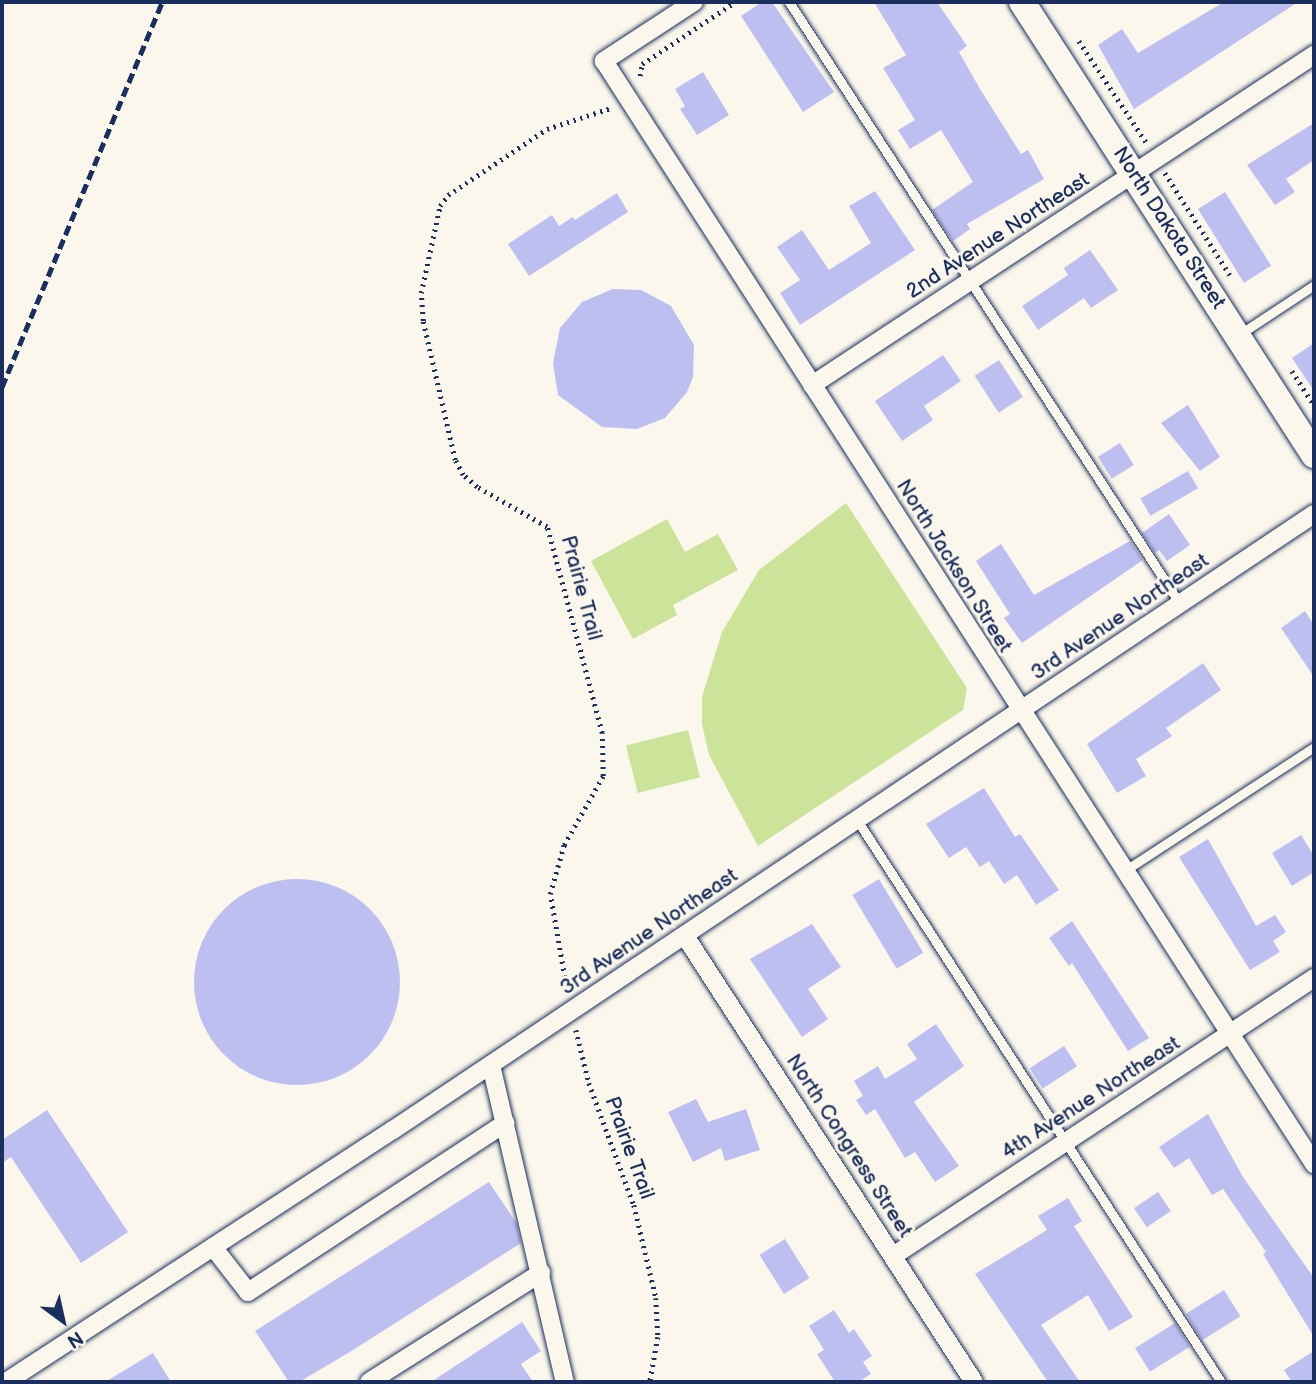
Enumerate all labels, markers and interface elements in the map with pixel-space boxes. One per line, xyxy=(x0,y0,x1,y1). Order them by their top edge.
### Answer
street label: North Dakota Street xyxy=(1107,142,1231,314)
street label: 2nd Avenue Northeast xyxy=(902,167,1094,305)
street label: North Jackson Street xyxy=(890,474,1018,658)
street label: Prairie Trail xyxy=(555,533,607,643)
street label: 3rd Avenue Northeast xyxy=(1026,548,1214,686)
street label: 3rd Avenue Northeast xyxy=(555,863,743,1001)
street label: 4th Avenue Northeast xyxy=(997,1031,1185,1165)
street label: North Congress Street xyxy=(780,1049,918,1243)
street label: Prairie Trail xyxy=(599,1093,659,1203)
north arrow xyxy=(28,1286,98,1356)
text: N xyxy=(62,1325,87,1353)

